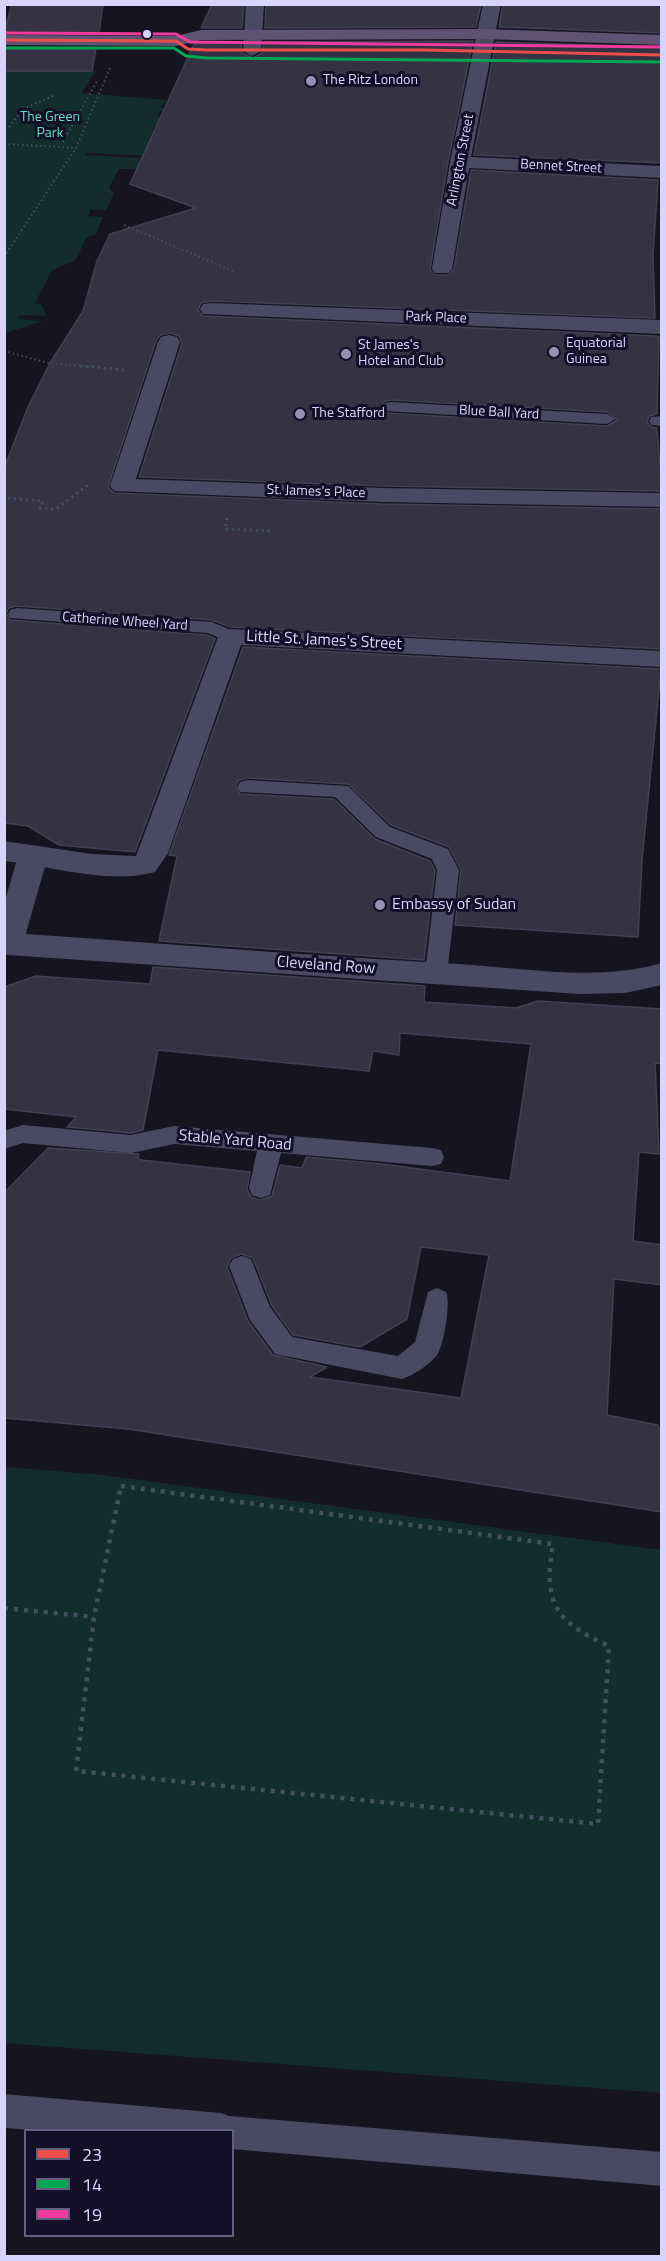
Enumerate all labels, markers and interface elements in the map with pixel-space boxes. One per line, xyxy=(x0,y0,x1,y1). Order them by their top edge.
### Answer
unlabelled marker xyxy=(141,28,153,40)
place label: The Ritz London xyxy=(323,73,418,89)
marker: The Ritz London xyxy=(304,74,318,88)
park label: The Green Park xyxy=(20,110,80,142)
street label: Arlington Street xyxy=(444,113,478,207)
street label: Bennet Street xyxy=(520,156,602,178)
street label: Park Place xyxy=(405,309,467,327)
place label: Equatorial Guinea xyxy=(566,336,626,368)
place label: St James's Hotel and Club xyxy=(358,338,444,370)
marker: Equatorial Guinea xyxy=(547,345,561,359)
marker: St James's Hotel and Club xyxy=(339,347,353,361)
street label: Blue Ball Yard xyxy=(458,403,540,423)
place label: The Stafford xyxy=(312,406,385,422)
marker: The Stafford xyxy=(293,407,307,421)
street label: St. James's Place xyxy=(266,482,366,502)
street label: Catherine Wheel Yard xyxy=(62,609,188,635)
street label: Little St. James's Street xyxy=(246,627,402,655)
place label: Embassy of Sudan xyxy=(392,895,516,915)
marker: Embassy of Sudan xyxy=(373,898,387,912)
street label: Cleveland Row xyxy=(276,953,376,979)
street label: Stable Yard Road xyxy=(178,1126,292,1156)
legend xyxy=(24,2129,234,2237)
text: 23 xyxy=(82,2141,102,2168)
text: 14 xyxy=(82,2171,102,2198)
text: 19 xyxy=(82,2201,102,2228)

